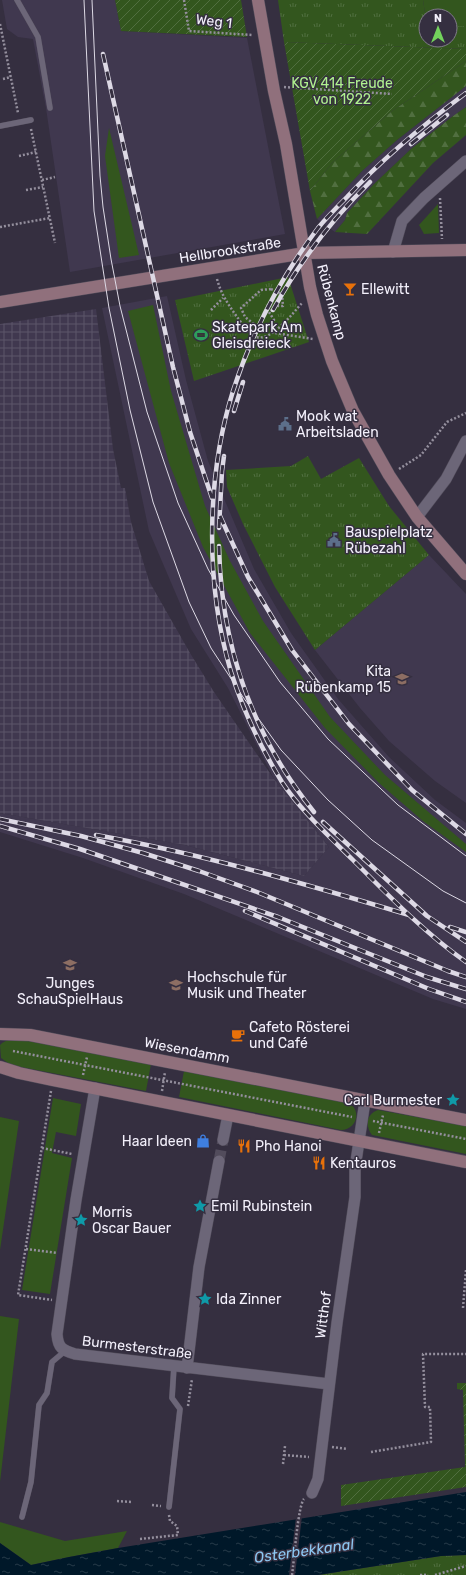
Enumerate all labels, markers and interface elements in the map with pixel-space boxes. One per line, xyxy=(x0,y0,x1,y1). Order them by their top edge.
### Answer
north arrow xyxy=(418,8,458,48)
street label: Weg 1 xyxy=(195,11,233,32)
text: N xyxy=(434,12,442,25)
park label: KGV 414 Freude von 1922 xyxy=(291,75,393,108)
street label: Hellbrookstraße xyxy=(178,234,282,267)
street label: Rübenkamp xyxy=(313,262,350,342)
bar icon: Ellewitt xyxy=(342,281,358,297)
place label: Ellewitt xyxy=(361,281,410,298)
place label: Skatepark Am Gleisdreieck xyxy=(212,319,302,352)
sports icon: Skatepark Am Gleisdreieck xyxy=(193,327,209,343)
place label: Mook wat Arbeitsladen xyxy=(296,408,379,441)
public building icon: Mook wat Arbeitsladen xyxy=(277,416,293,432)
place label: Bauspielplatz Rübezahl xyxy=(345,524,433,557)
public building icon: Bauspielplatz Rübezahl xyxy=(326,532,342,548)
place label: Kita Rübenkamp 15 xyxy=(295,663,391,696)
school or university icon: Kita Rübenkamp 15 xyxy=(394,671,410,687)
school or university icon: Junges SchauSpielHaus xyxy=(62,957,78,973)
place label: Hochschule für Musik und Theater xyxy=(187,969,307,1002)
place label: Junges SchauSpielHaus xyxy=(17,975,123,1008)
school or university icon: Hochschule für Musik und Theater xyxy=(168,977,184,993)
place label: Cafeto Rösterei und Café xyxy=(249,1019,350,1052)
cafe icon: Cafeto Rösterei und Café xyxy=(230,1027,246,1043)
street label: Wiesendamm xyxy=(143,1034,231,1067)
place label: Carl Burmester xyxy=(344,1092,443,1109)
place icon: Carl Burmester xyxy=(445,1092,461,1108)
place label: Haar Ideen xyxy=(122,1133,192,1150)
shop icon: Haar Ideen xyxy=(195,1133,211,1149)
restaurant icon: Pho Hanoi xyxy=(236,1138,252,1154)
place label: Pho Hanoi xyxy=(255,1138,322,1155)
restaurant icon: Kentauros xyxy=(311,1155,327,1171)
place label: Kentauros xyxy=(330,1155,396,1172)
place icon: Emil Rubinstein xyxy=(192,1198,208,1214)
place label: Emil Rubinstein xyxy=(211,1198,312,1215)
place label: Morris Oscar Bauer xyxy=(92,1204,172,1237)
place icon: Morris Oscar Bauer xyxy=(73,1212,89,1228)
street label: Witthof xyxy=(312,1290,335,1340)
place icon: Ida Zinner xyxy=(197,1291,213,1307)
place label: Ida Zinner xyxy=(216,1291,282,1308)
street label: Burmesterstraße xyxy=(81,1332,193,1363)
water label: Osterbekkanal xyxy=(253,1535,355,1567)

